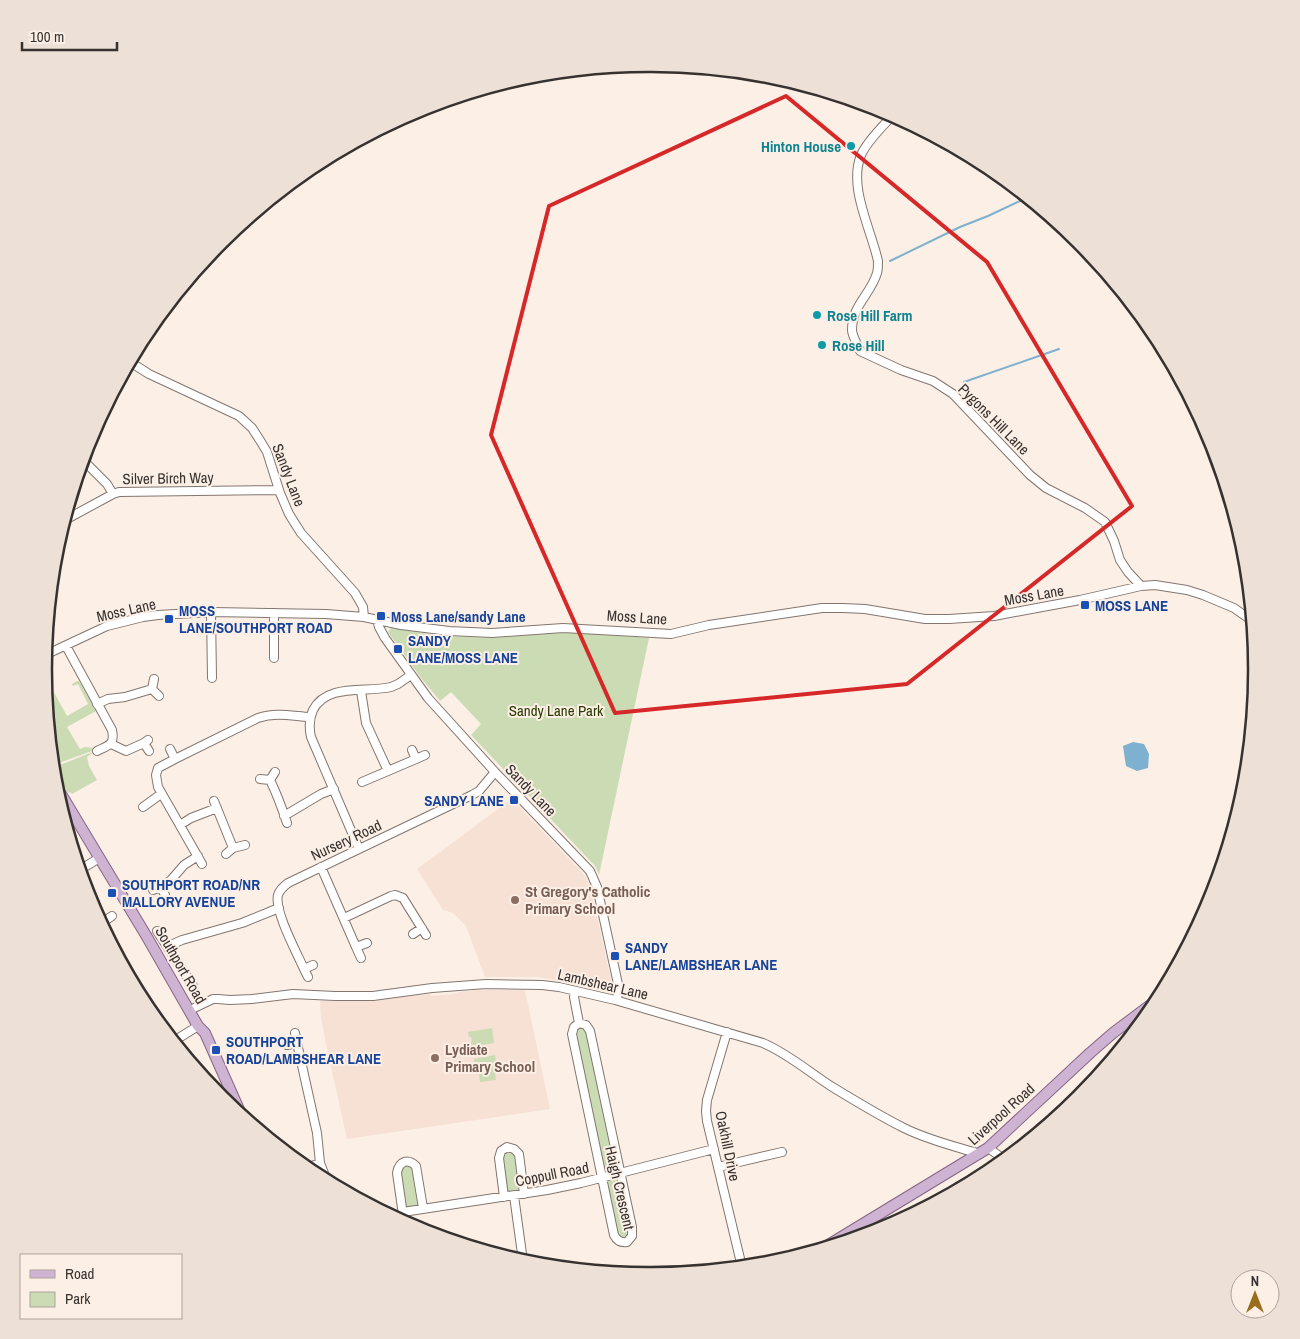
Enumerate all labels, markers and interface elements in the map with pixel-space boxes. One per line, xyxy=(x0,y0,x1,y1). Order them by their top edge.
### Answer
scale bar xyxy=(22,20,118,52)
text: 100 m xyxy=(30,26,64,47)
place label: Hinton House xyxy=(761,136,841,157)
marker: Hinton House xyxy=(845,140,857,152)
place label: Rose Hill Farm xyxy=(827,305,913,326)
marker: Rose Hill Farm xyxy=(811,309,823,321)
place label: Rose Hill xyxy=(832,335,885,356)
marker: Rose Hill xyxy=(816,339,828,351)
street label: Pygons Hill Lane xyxy=(954,379,1034,459)
street label: Sandy Lane xyxy=(267,441,311,510)
street label: Silver Birch Way xyxy=(122,467,215,489)
street label: Moss Lane xyxy=(1003,579,1066,611)
street label: Moss Lane xyxy=(94,593,158,627)
place label: MOSS LANE xyxy=(1095,595,1168,616)
marker: MOSS LANE xyxy=(1079,599,1091,611)
place label: MOSS LANE/SOUTHPORT ROAD xyxy=(179,600,333,638)
street label: Moss Lane xyxy=(606,604,668,630)
place label: Moss Lane/sandy Lane xyxy=(391,606,526,627)
marker: Moss Lane/sandy Lane xyxy=(375,610,387,622)
marker: MOSS LANE/SOUTHPORT ROAD xyxy=(163,613,175,625)
place label: SANDY LANE/MOSS LANE xyxy=(408,630,518,668)
marker: SANDY LANE/MOSS LANE xyxy=(392,643,404,655)
park label: Sandy Lane Park xyxy=(509,700,604,721)
street label: Sandy Lane xyxy=(501,759,561,821)
place label: SANDY LANE xyxy=(424,790,504,811)
marker: SANDY LANE xyxy=(508,794,520,806)
street label: Nursery Road xyxy=(307,814,385,866)
place label: SOUTHPORT ROAD/NR MALLORY AVENUE xyxy=(122,874,260,912)
place label: St Gregory's Catholic Primary School xyxy=(525,881,650,919)
marker: SOUTHPORT ROAD/NR MALLORY AVENUE xyxy=(106,887,118,899)
marker: St Gregory's Catholic Primary School xyxy=(509,894,521,906)
street label: Southport Road xyxy=(150,922,212,1008)
place label: SANDY LANE/LAMBSHEAR LANE xyxy=(625,937,777,975)
marker: SANDY LANE/LAMBSHEAR LANE xyxy=(609,950,621,962)
street label: Lambshear Lane xyxy=(556,963,650,1005)
place label: SOUTHPORT ROAD/LAMBSHEAR LANE xyxy=(226,1031,381,1069)
place label: Lydiate Primary School xyxy=(445,1039,535,1077)
marker: SOUTHPORT ROAD/LAMBSHEAR LANE xyxy=(210,1044,222,1056)
marker: Lydiate Primary School xyxy=(429,1052,441,1064)
street label: Liverpool Road xyxy=(963,1078,1039,1150)
street label: Oakhill Drive xyxy=(710,1109,746,1183)
street label: Haigh Crescent xyxy=(600,1144,640,1233)
street label: Coppull Road xyxy=(513,1157,591,1191)
legend xyxy=(20,1254,182,1319)
text: Road xyxy=(65,1263,94,1284)
north arrow xyxy=(1230,1269,1280,1319)
text: N xyxy=(1251,1272,1259,1290)
text: Park xyxy=(65,1288,91,1309)

